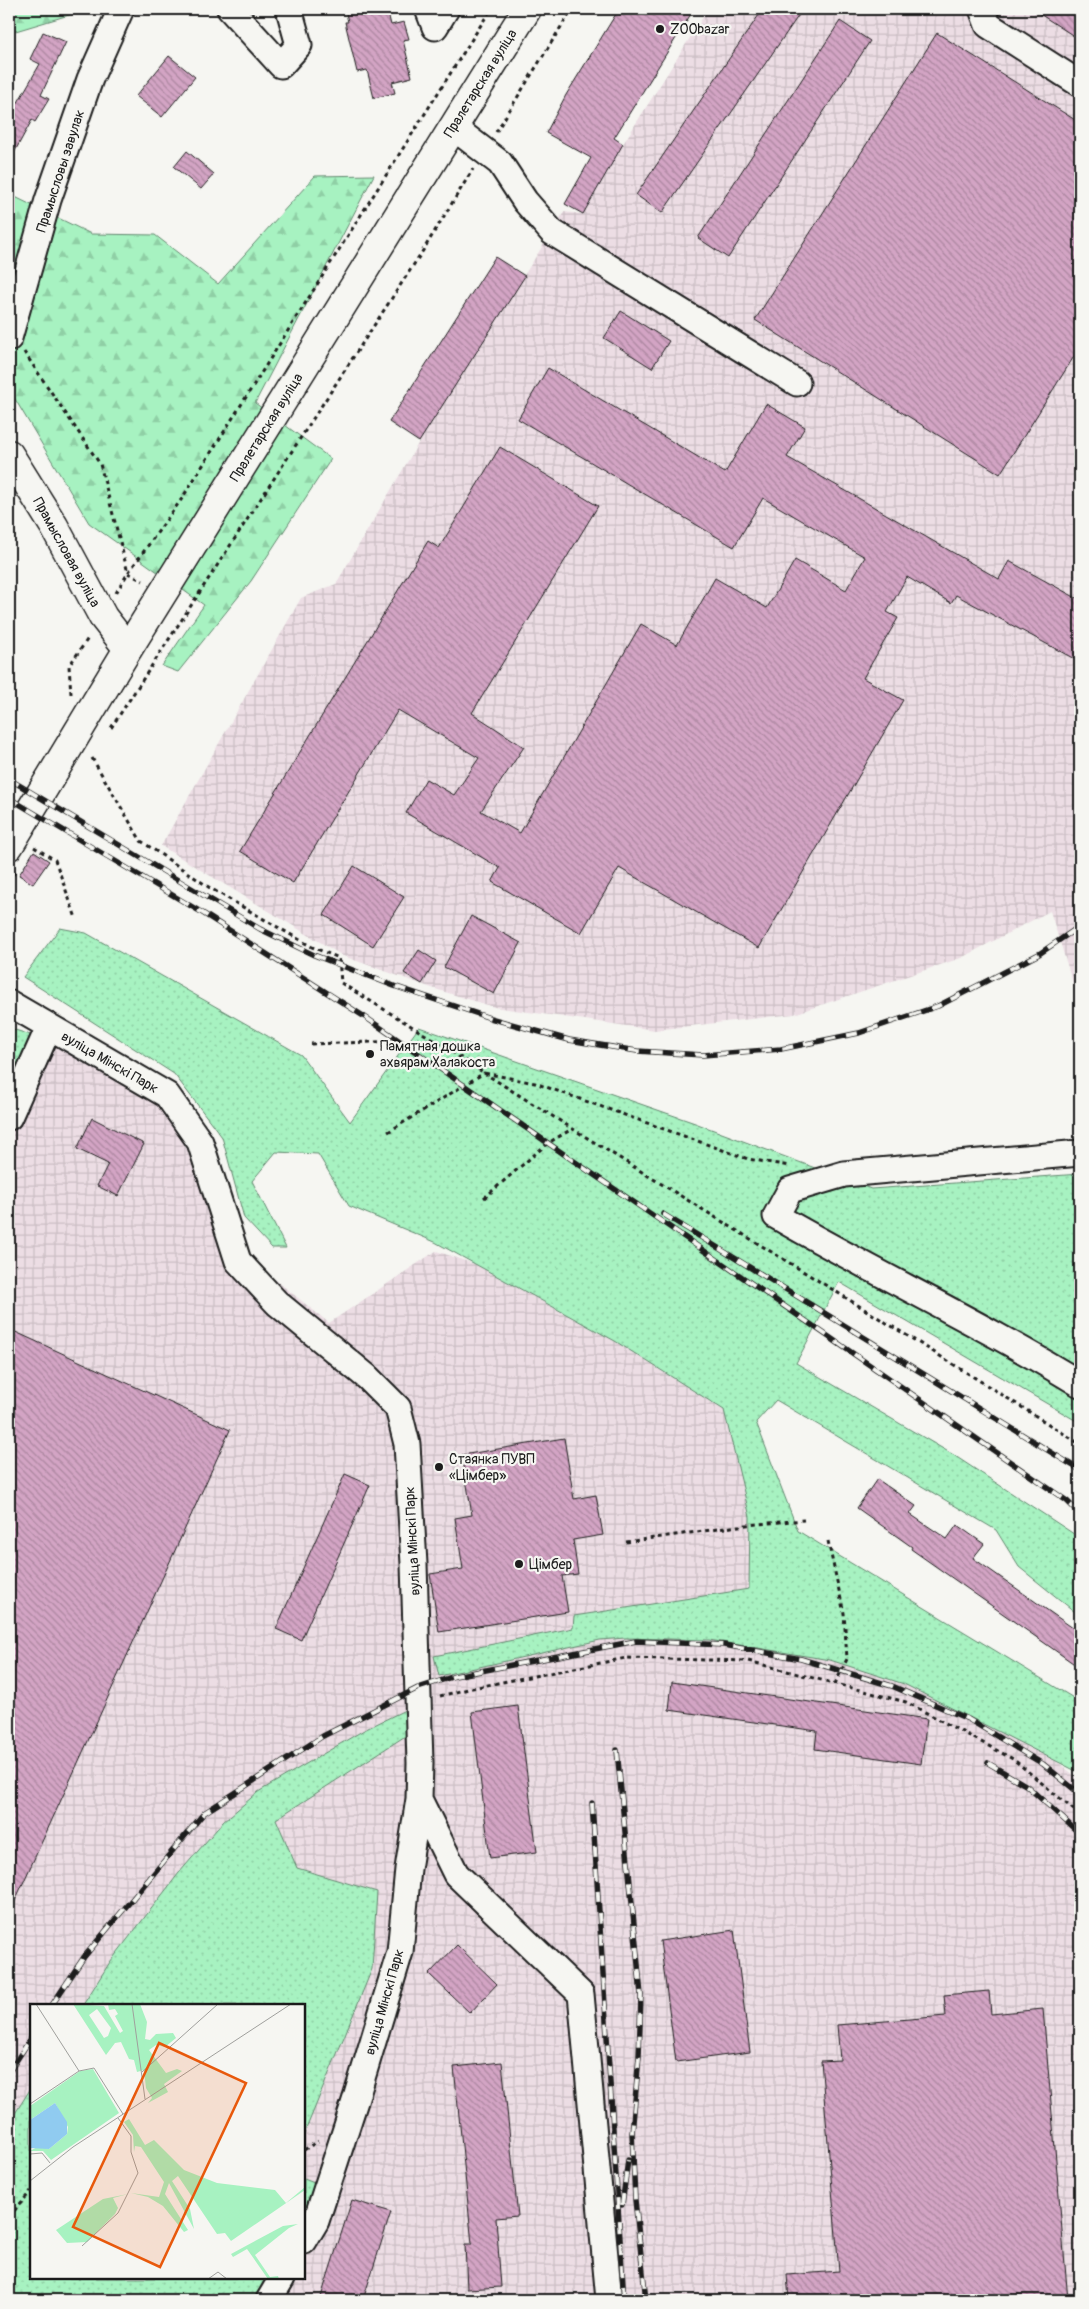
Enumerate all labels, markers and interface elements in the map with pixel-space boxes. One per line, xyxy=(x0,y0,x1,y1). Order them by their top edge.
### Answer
place label: ZOObazar xyxy=(670,21,730,38)
marker: ZOObazar xyxy=(654,23,666,35)
street label: Пралетарская вуліца xyxy=(440,26,521,141)
street label: Прамысловы завулак xyxy=(33,108,88,235)
street label: Пралетарская вуліца xyxy=(226,370,307,485)
street label: Прамысловая вуліца xyxy=(29,494,104,610)
street label: вуліца Мінскі Парк xyxy=(58,1028,161,1097)
place label: Памятная дошка ахвярам Халакоста xyxy=(380,1038,495,1071)
marker: Памятная дошка ахвярам Халакоста xyxy=(364,1048,376,1060)
place label: Стаянка ПУВП «Цімбер» xyxy=(449,1451,535,1484)
marker: Стаянка ПУВП «Цімбер» xyxy=(433,1461,445,1473)
street label: вуліца Мінскі Парк xyxy=(401,1486,424,1596)
place label: Цімбер xyxy=(529,1556,573,1573)
marker: Цімбер xyxy=(513,1558,525,1570)
street label: вуліца Мінскі Парк xyxy=(361,1947,408,2057)
inset map xyxy=(30,2004,305,2279)

